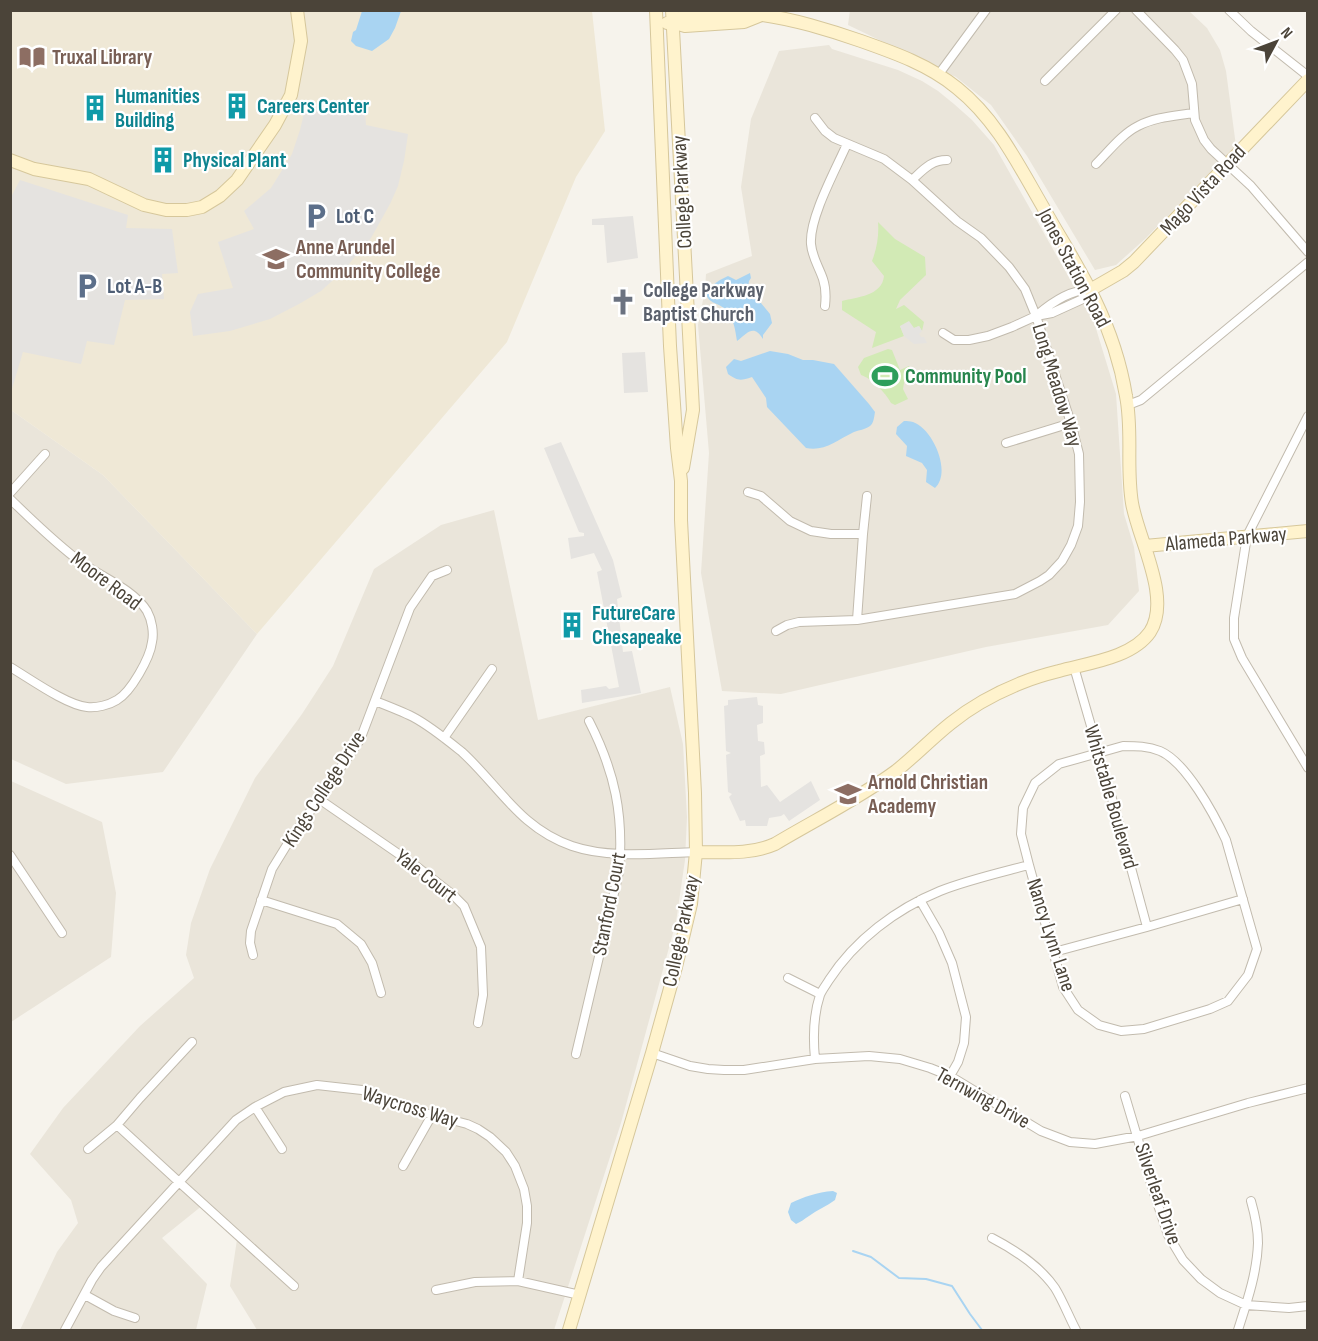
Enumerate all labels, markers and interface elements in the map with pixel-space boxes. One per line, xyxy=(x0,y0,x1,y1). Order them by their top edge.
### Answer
north arrow xyxy=(1246,12,1306,72)
text: N xyxy=(1276,24,1296,43)
library icon: Truxal Library xyxy=(17,42,47,72)
place label: Truxal Library xyxy=(52,45,152,70)
place label: Humanities Building xyxy=(115,84,200,133)
building icon: Careers Center xyxy=(222,91,252,121)
building icon: Humanities Building xyxy=(80,93,110,123)
place label: Careers Center xyxy=(257,94,370,119)
street label: College Parkway xyxy=(667,135,697,249)
street label: Mago Vista Road xyxy=(1155,140,1251,240)
building icon: Physical Plant xyxy=(148,145,178,175)
place label: Physical Plant xyxy=(183,148,286,173)
parking icon: Lot C xyxy=(301,201,331,231)
street label: Jones Station Road xyxy=(1032,203,1116,332)
place label: Lot C xyxy=(336,204,375,229)
place label: Anne Arundel Community College xyxy=(295,235,441,284)
school or university icon: Anne Arundel Community College xyxy=(261,244,291,274)
parking icon: Lot A-B xyxy=(72,271,102,301)
place label: Lot A-B xyxy=(107,274,162,299)
place label: College Parkway Baptist Church xyxy=(643,278,764,327)
church icon: College Parkway Baptist Church xyxy=(608,287,638,317)
street label: Long Meadow Way xyxy=(1026,320,1088,450)
sports icon: Community Pool xyxy=(870,361,900,391)
place label: Community Pool xyxy=(905,364,1027,389)
street label: Alameda Parkway xyxy=(1163,521,1288,557)
street label: Moore Road xyxy=(66,546,146,616)
place label: FutureCare Chesapeake xyxy=(592,601,682,650)
building icon: FutureCare Chesapeake xyxy=(557,610,587,640)
street label: Whitstable Boulevard xyxy=(1079,722,1143,872)
street label: Kings College Drive xyxy=(277,726,371,852)
place label: Arnold Christian Academy xyxy=(867,770,988,819)
school or university icon: Arnold Christian Academy xyxy=(833,779,863,809)
street label: Yale Court xyxy=(390,844,462,908)
street label: Stanford Court xyxy=(587,850,631,958)
street label: College Parkway xyxy=(657,873,705,989)
street label: Nancy Lynn Lane xyxy=(1021,875,1081,995)
street label: Ternwing Drive xyxy=(932,1062,1034,1134)
street label: Waycross Way xyxy=(359,1081,461,1133)
street label: Silverleaf Drive xyxy=(1129,1140,1187,1248)

